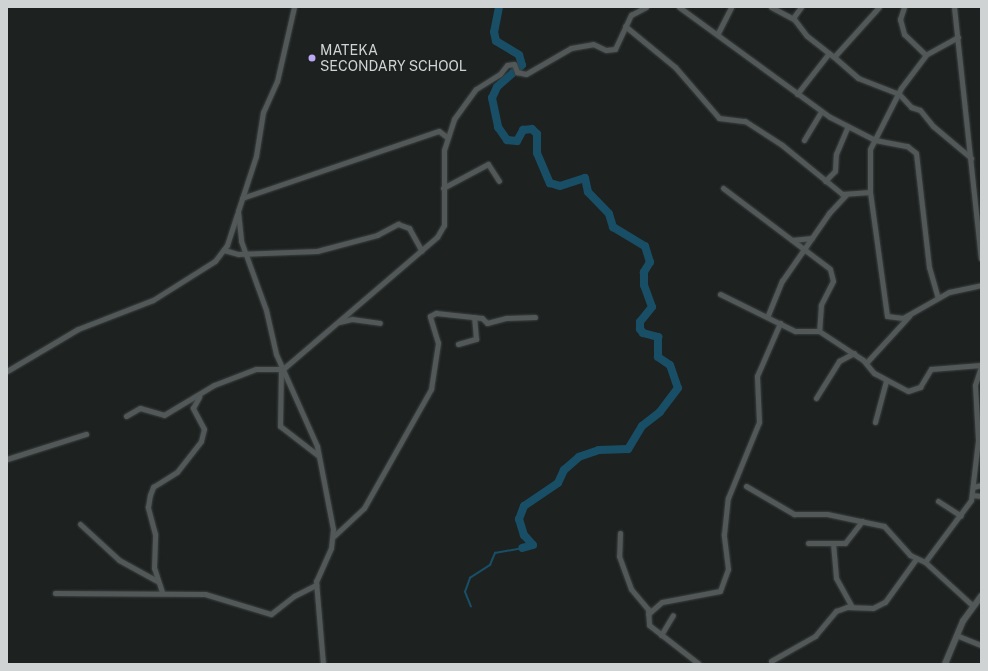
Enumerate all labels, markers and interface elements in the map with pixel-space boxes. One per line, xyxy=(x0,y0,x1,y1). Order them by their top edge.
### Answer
place label: MATEKA SECONDARY SCHOOL xyxy=(320,42,467,74)
marker: MATEKA SECONDARY SCHOOL xyxy=(307,53,317,63)

